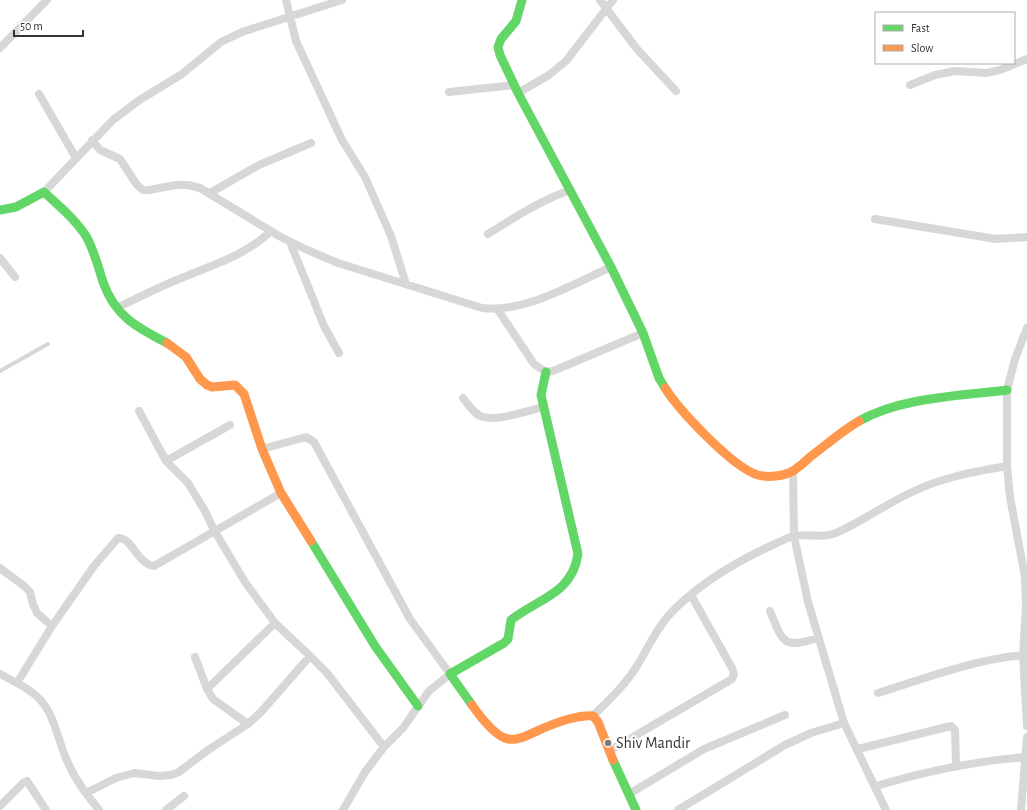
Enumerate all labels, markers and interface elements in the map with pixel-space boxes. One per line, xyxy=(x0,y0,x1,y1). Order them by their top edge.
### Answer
scale bar xyxy=(14,12,83,38)
legend xyxy=(875,12,1015,64)
text: 50 m xyxy=(20,20,43,32)
text: Fast xyxy=(911,22,930,34)
text: Slow xyxy=(911,42,933,54)
place label: Shiv Mandir xyxy=(616,735,691,751)
marker: Shiv Mandir xyxy=(603,738,613,748)

